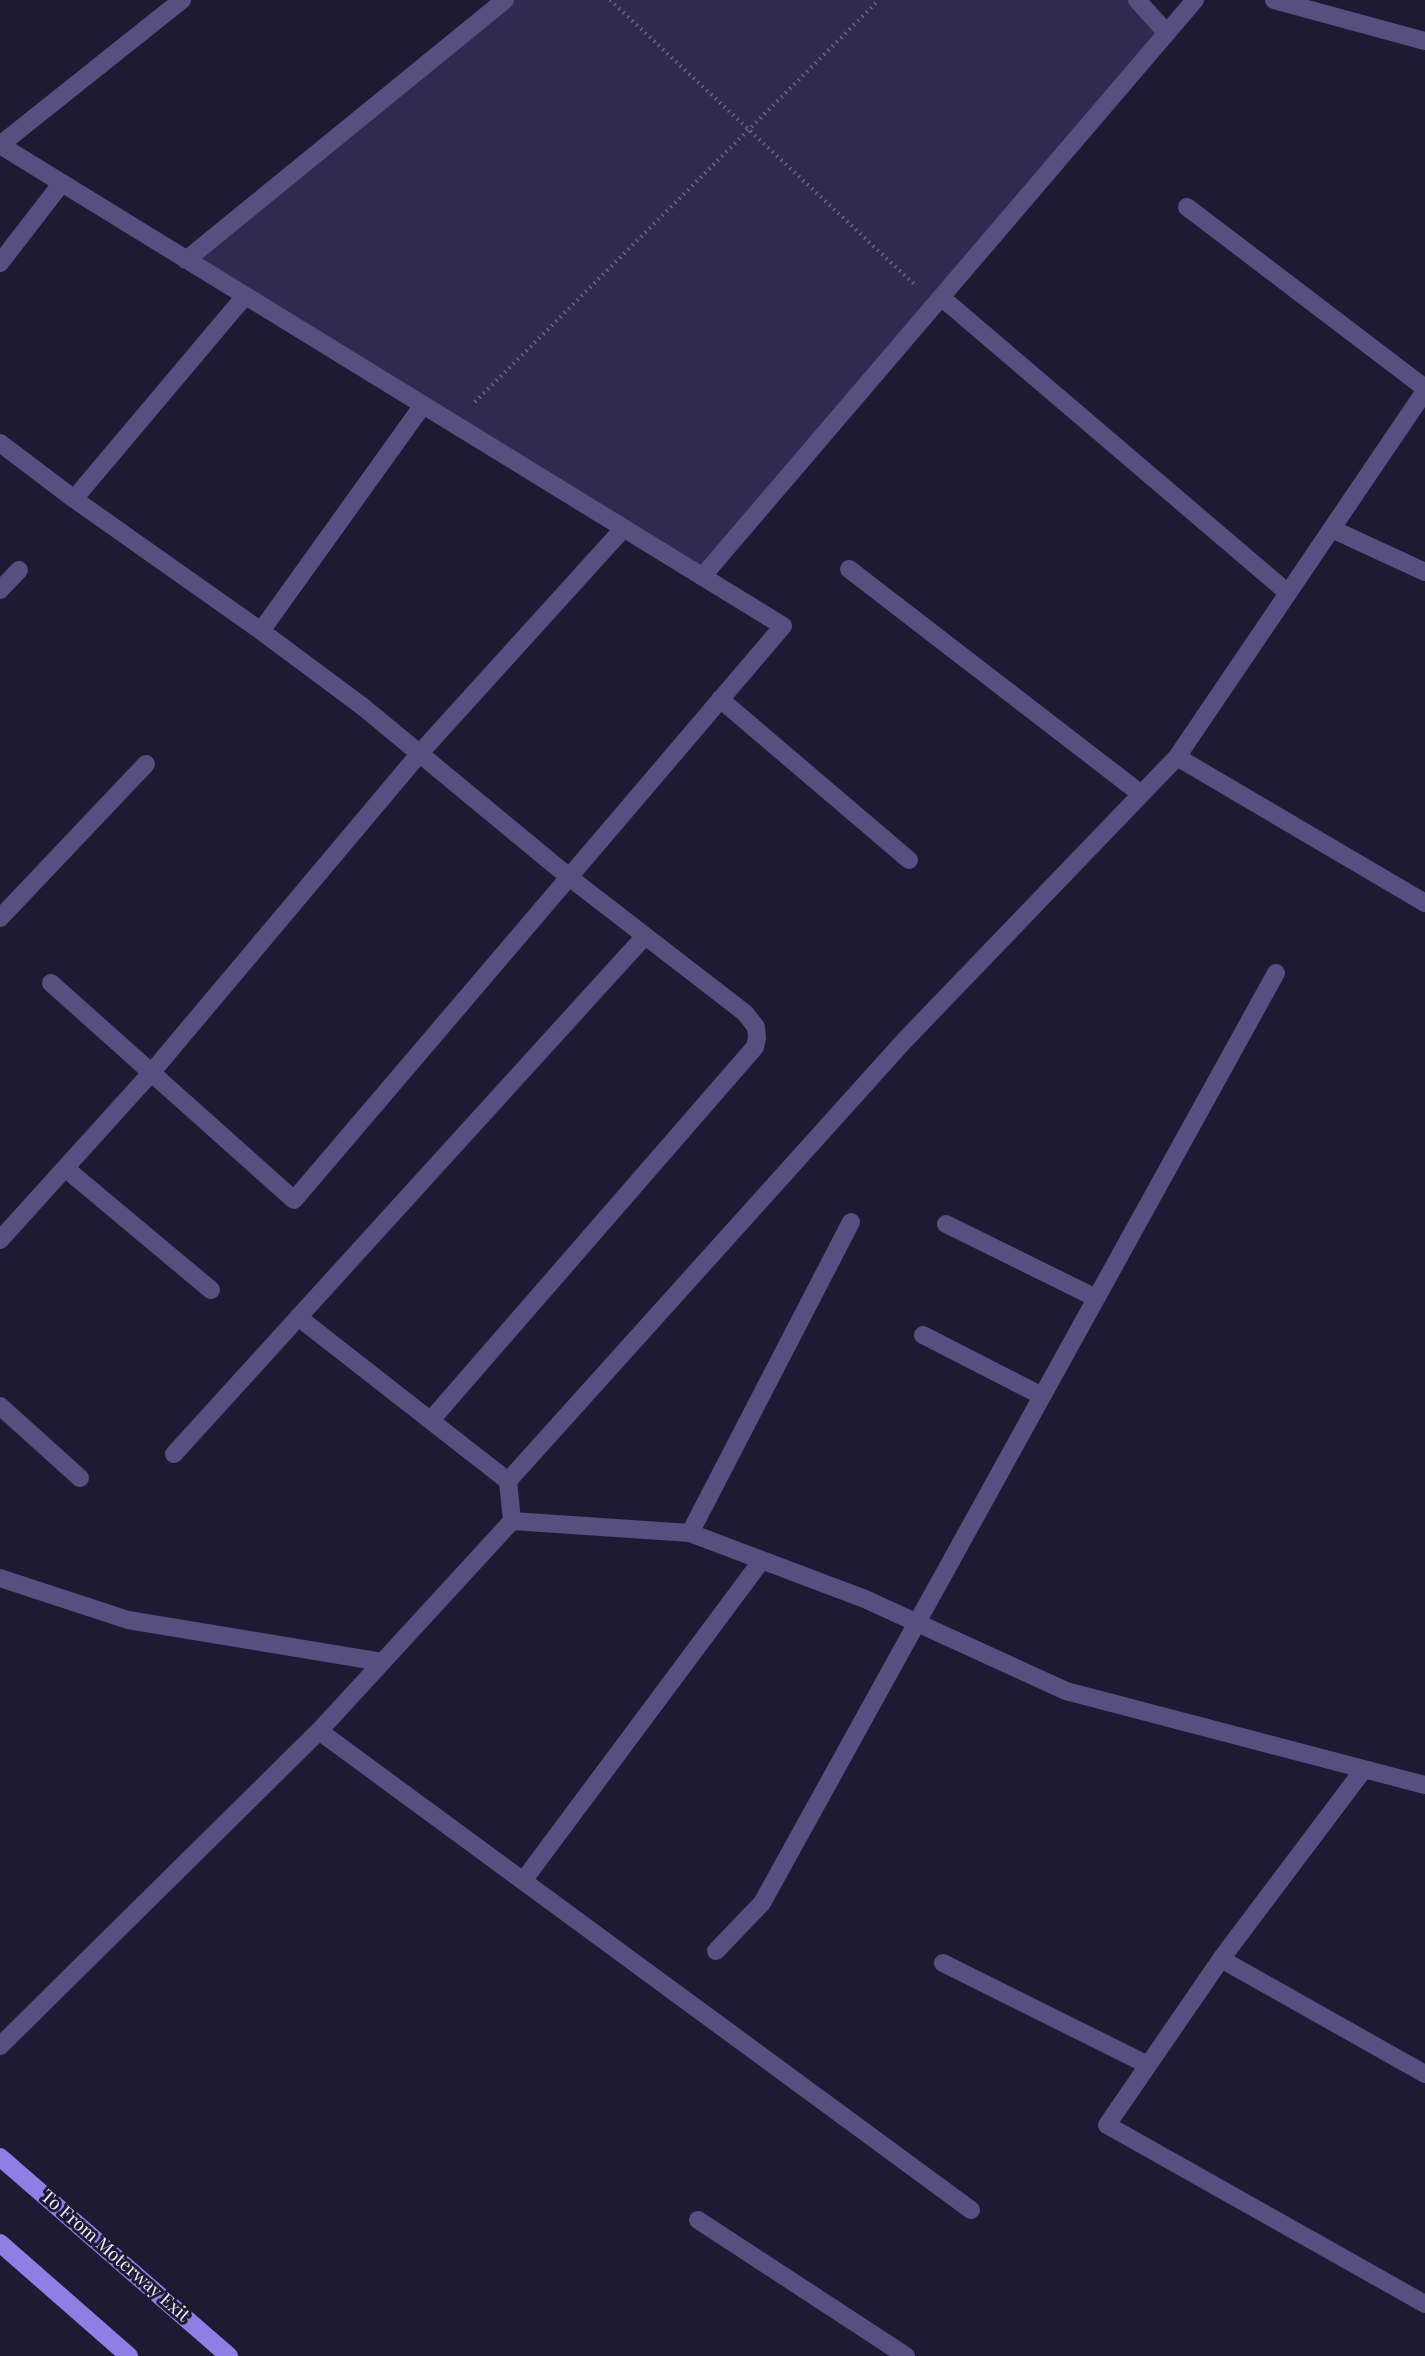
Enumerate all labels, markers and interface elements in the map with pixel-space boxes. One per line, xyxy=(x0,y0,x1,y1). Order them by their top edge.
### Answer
street label: To From Moterway Exit xyxy=(36,2186,194,2326)

